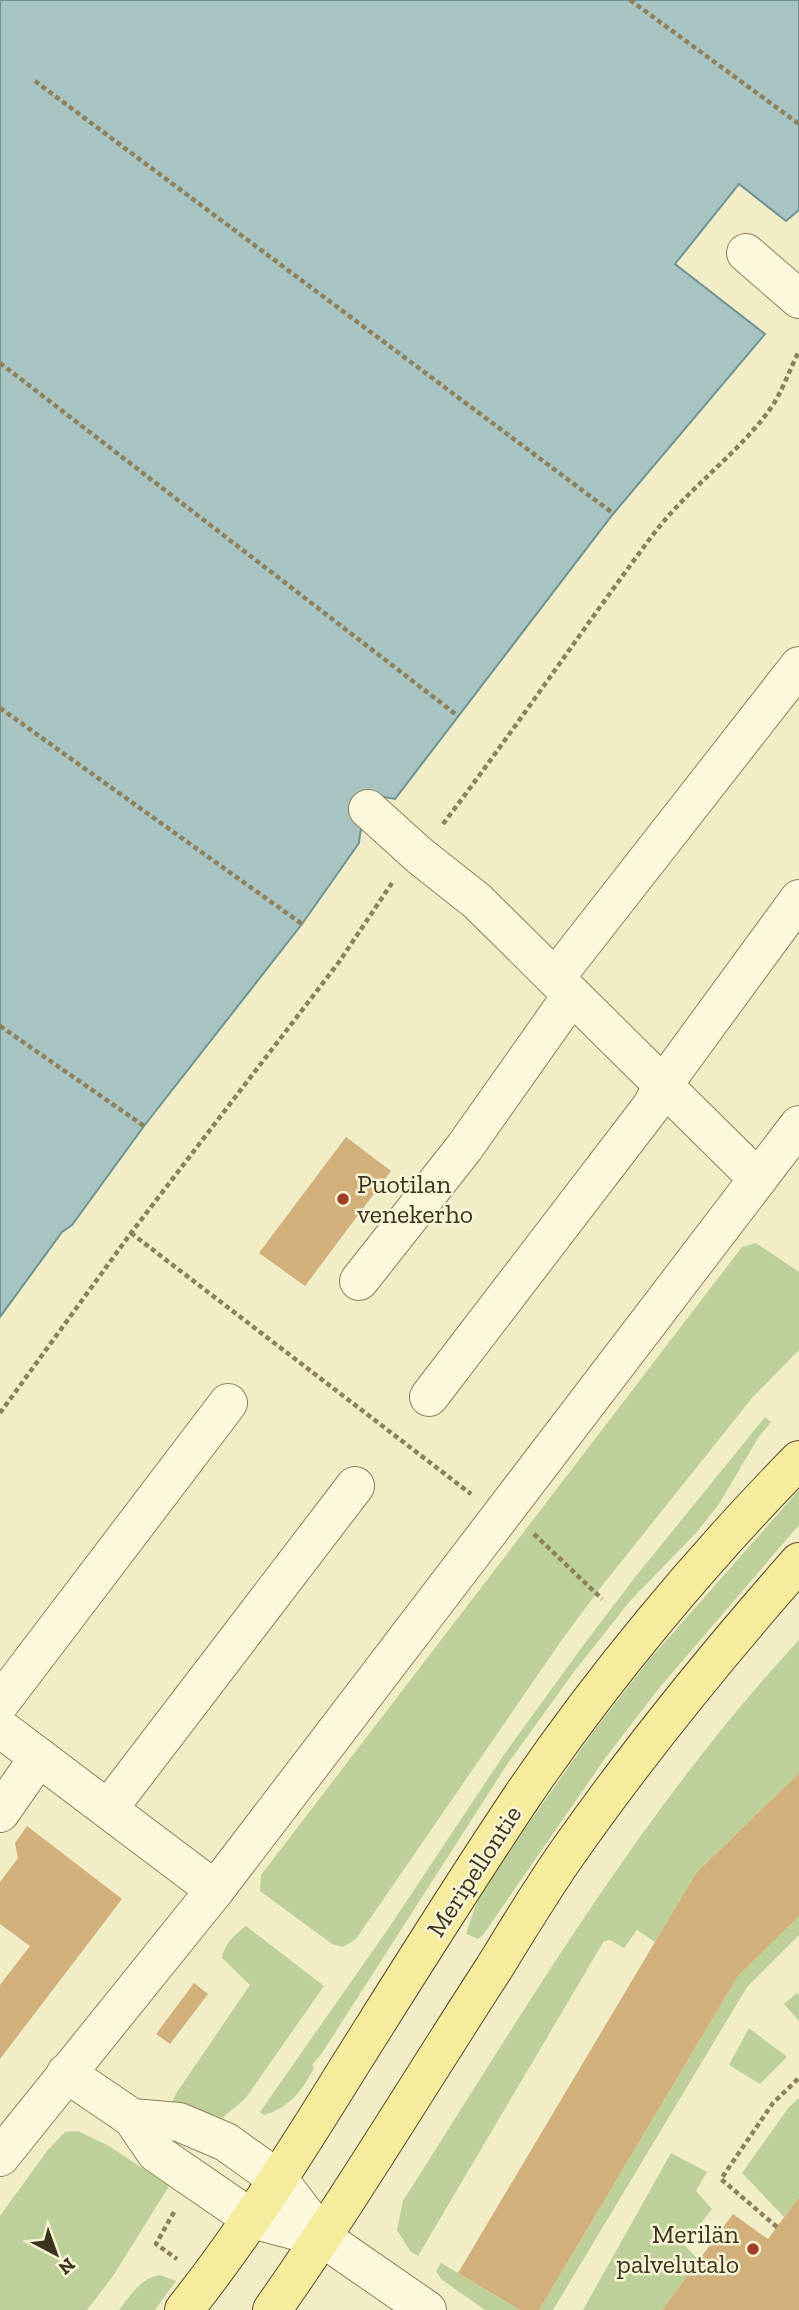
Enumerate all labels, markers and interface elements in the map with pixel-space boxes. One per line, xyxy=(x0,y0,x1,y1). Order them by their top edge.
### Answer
place label: Puotilan venekerho xyxy=(357,1168,473,1230)
marker: Puotilan venekerho xyxy=(335,1191,351,1207)
street label: Meripellontie xyxy=(420,1799,528,1943)
place label: Merilän palvelutalo xyxy=(617,2218,739,2280)
north arrow xyxy=(21,2219,91,2289)
marker: Merilän palvelutalo xyxy=(745,2241,761,2257)
text: N xyxy=(54,2253,80,2280)

